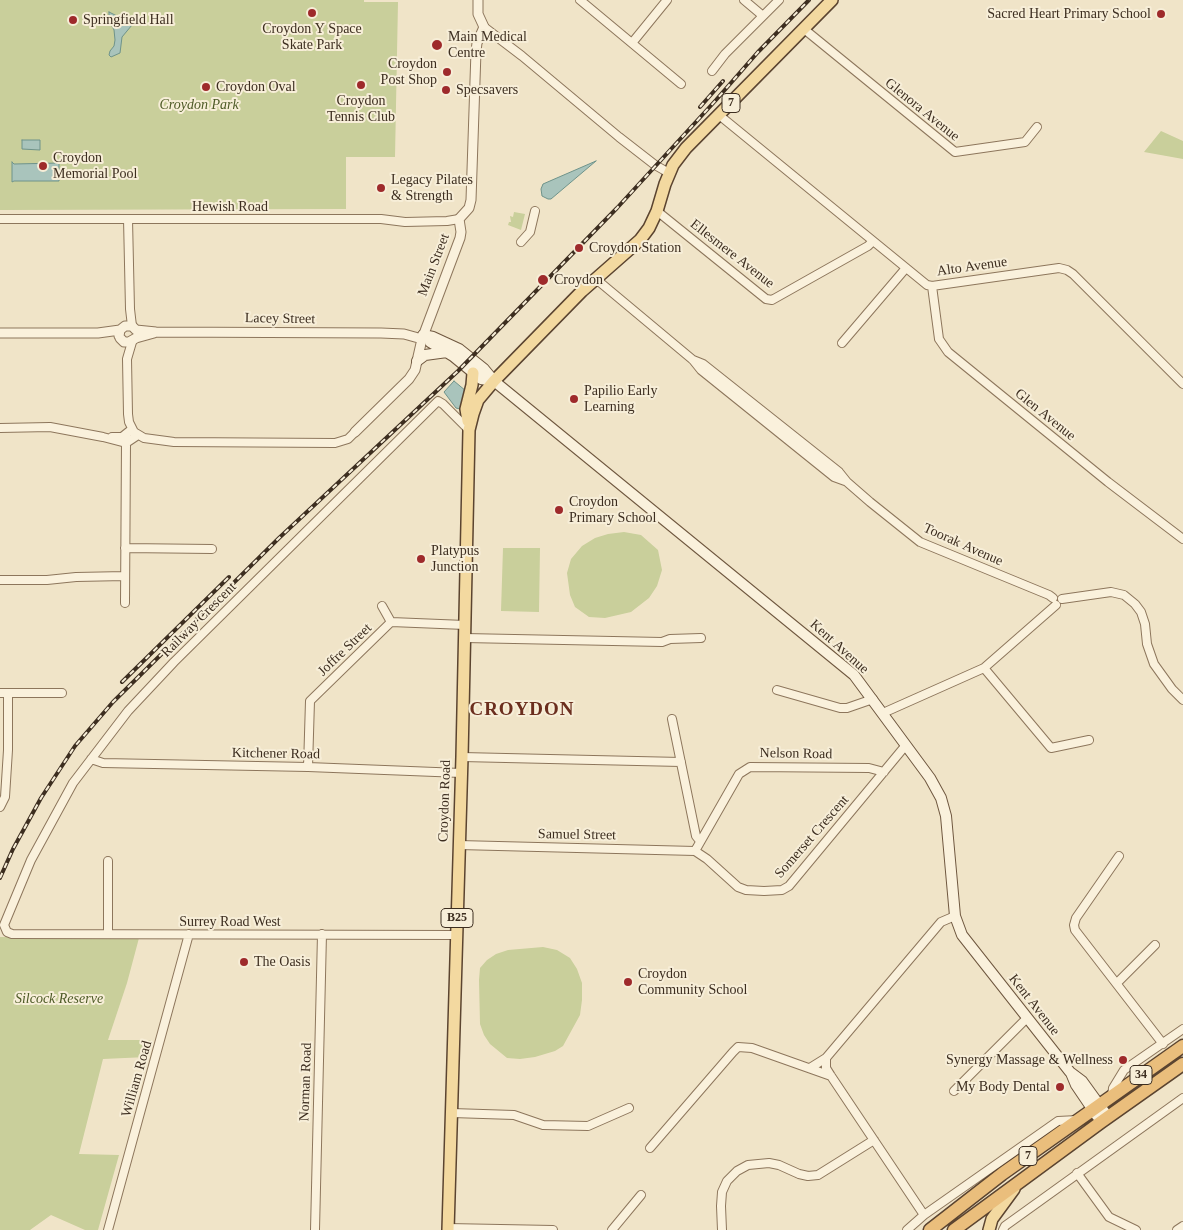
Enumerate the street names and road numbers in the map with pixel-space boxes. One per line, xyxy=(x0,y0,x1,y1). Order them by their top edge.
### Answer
street label: Glenora Avenue xyxy=(881,75,963,145)
road number: 7 xyxy=(722,94,740,112)
street label: Hewish Road xyxy=(192,199,268,215)
street label: Ellesmere Avenue xyxy=(687,216,777,292)
street label: Main Street xyxy=(414,231,454,299)
street label: Alto Avenue xyxy=(936,254,1008,280)
street label: Lacey Street xyxy=(245,310,315,328)
street label: Glen Avenue xyxy=(1011,385,1079,445)
street label: Toorak Avenue xyxy=(921,520,1005,570)
street label: Railway Crescent xyxy=(158,579,240,661)
street label: Kent Avenue xyxy=(806,616,872,678)
street label: Joffre Street xyxy=(315,620,375,680)
street label: Kitchener Road xyxy=(232,745,320,763)
street label: Nelson Road xyxy=(760,745,832,763)
street label: Croydon Road xyxy=(435,760,455,842)
street label: Somerset Crescent xyxy=(771,792,853,882)
street label: Samuel Street xyxy=(538,826,616,844)
road number: B25 xyxy=(441,908,473,928)
street label: Surrey Road West xyxy=(179,914,281,930)
street label: Kent Avenue xyxy=(1005,971,1063,1039)
street label: William Road xyxy=(118,1039,156,1119)
street label: Norman Road xyxy=(296,1042,316,1122)
road number: 34 xyxy=(1130,1066,1152,1084)
road number: 7 xyxy=(1019,1146,1037,1166)

